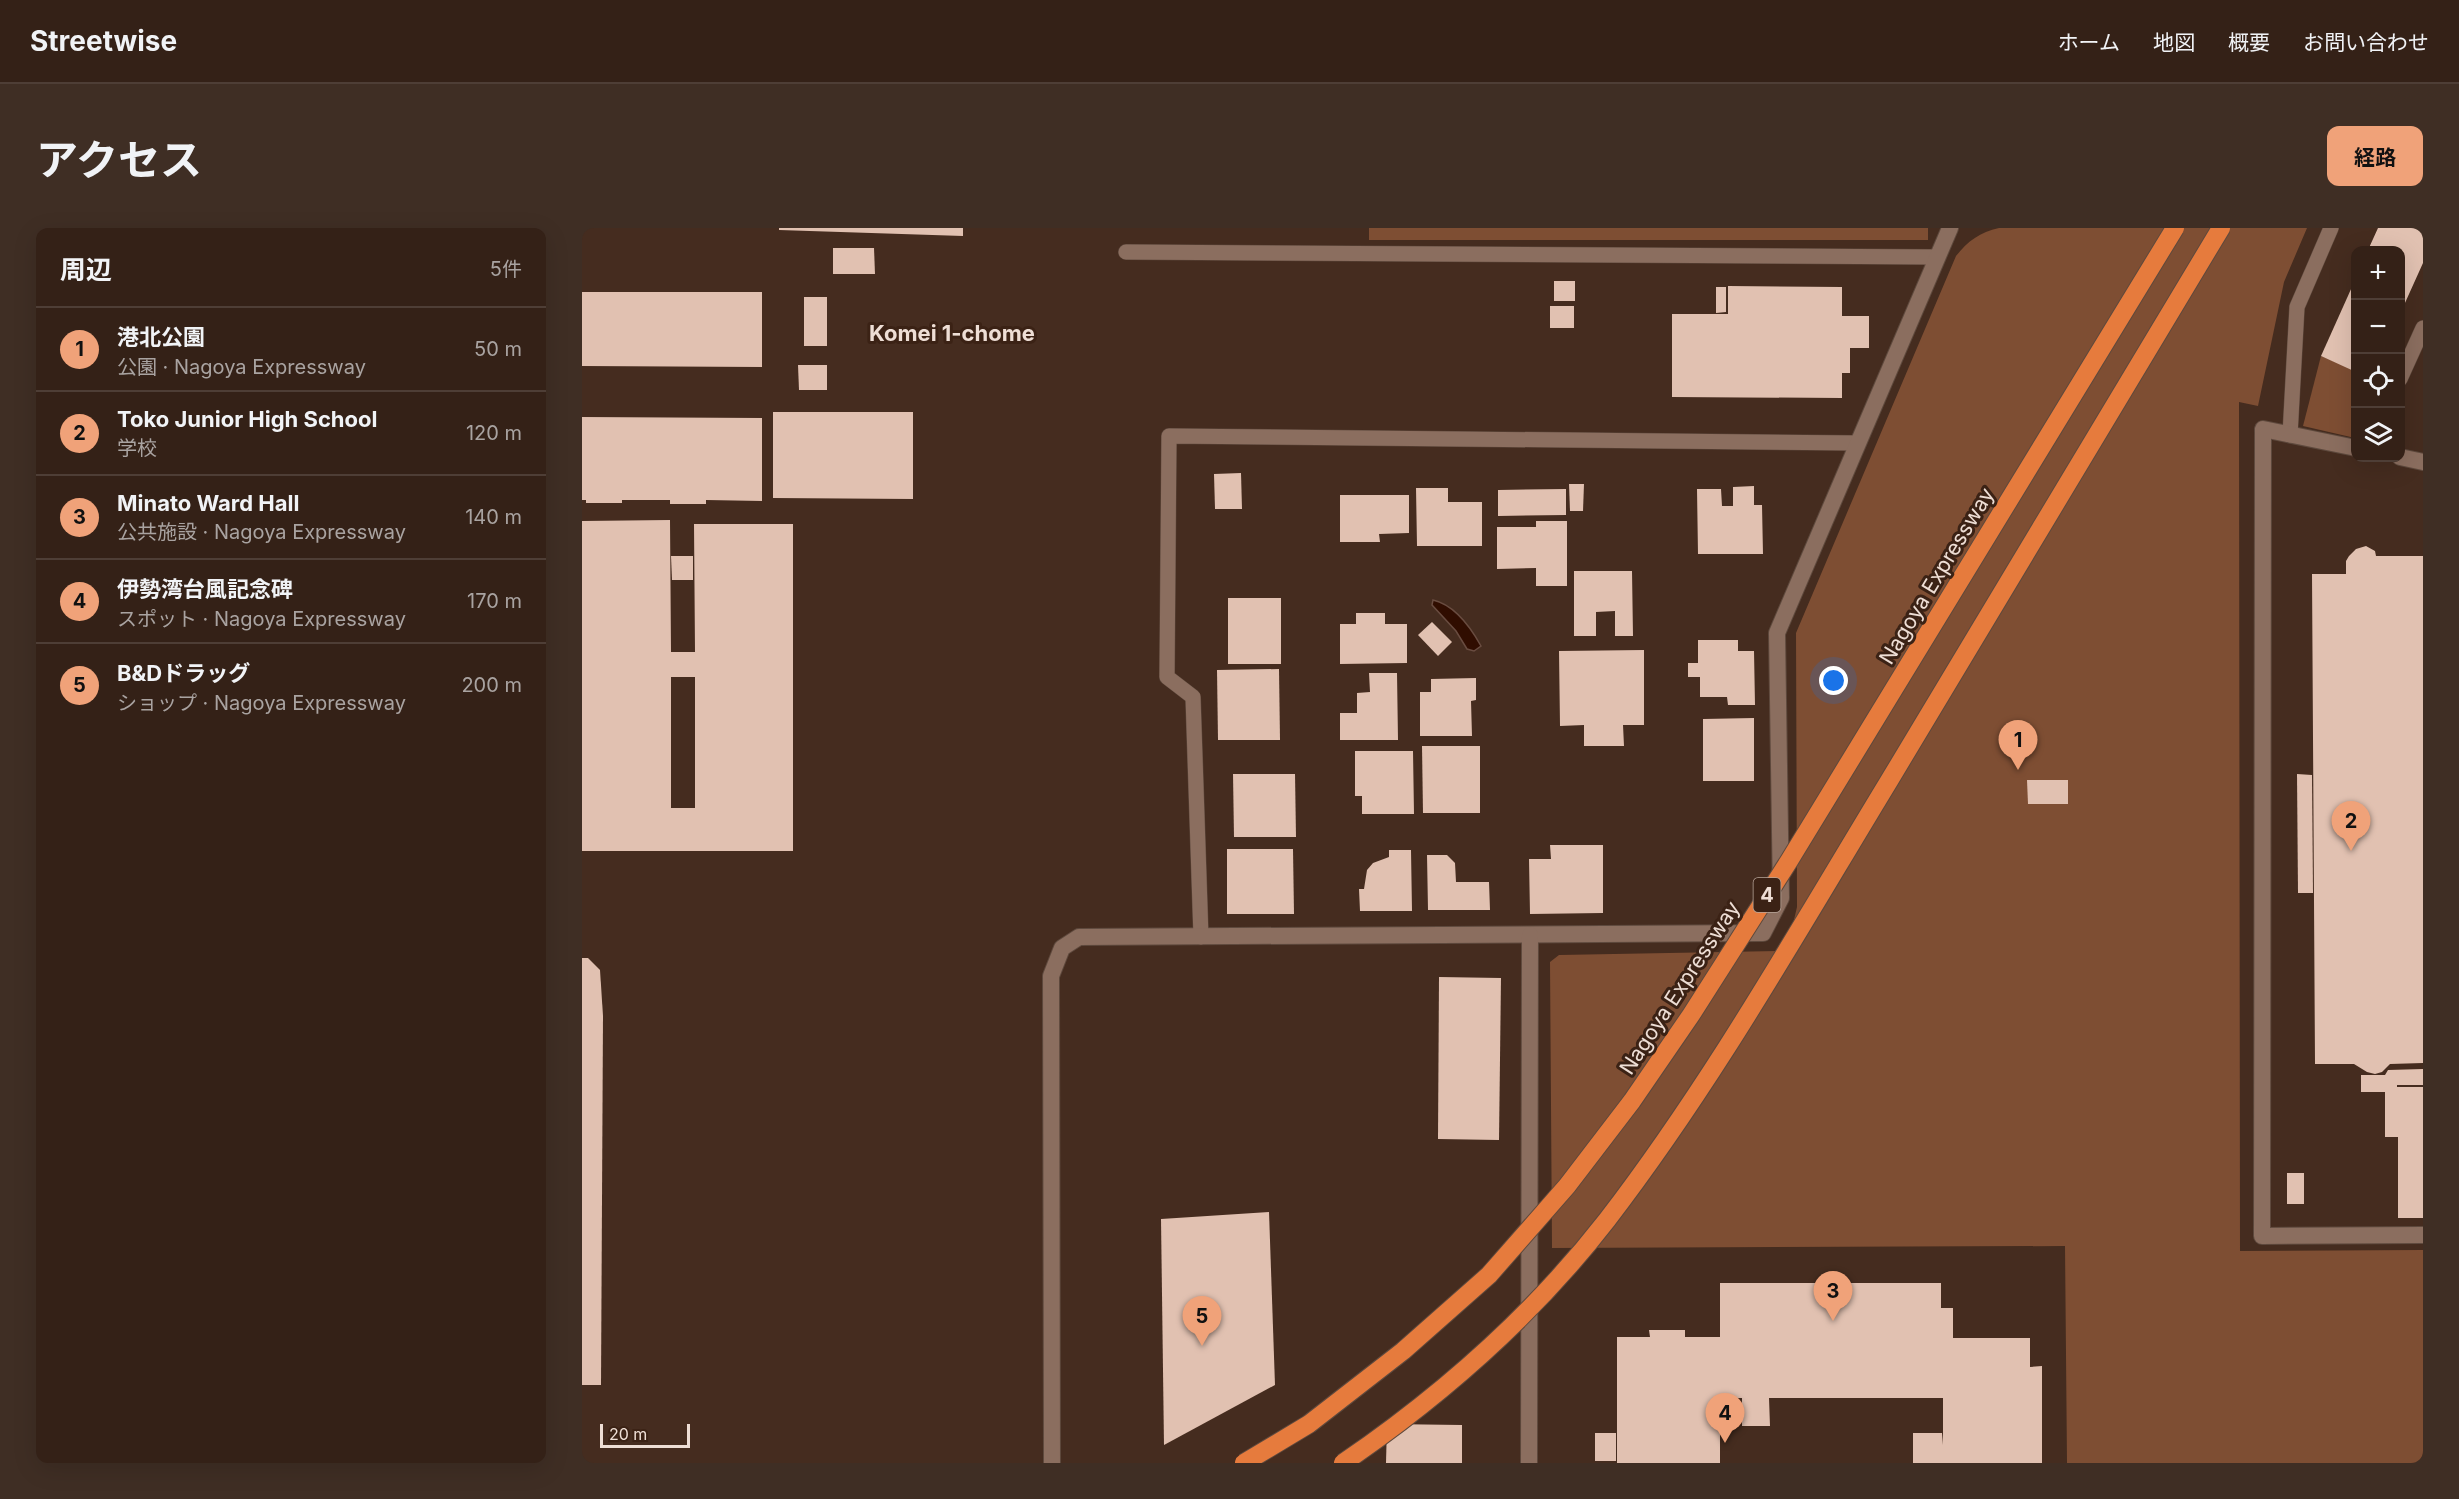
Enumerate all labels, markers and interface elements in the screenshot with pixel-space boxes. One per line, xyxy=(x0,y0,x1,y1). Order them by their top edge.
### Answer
text: Streetwise xyxy=(30,24,177,58)
text: ホーム xyxy=(2058,30,2120,55)
text: 地図 xyxy=(2153,30,2195,55)
text: 概要 xyxy=(2228,30,2270,55)
text: お問い合わせ xyxy=(2303,30,2429,55)
button: 経路 xyxy=(2327,126,2423,186)
text: アクセス xyxy=(36,134,202,185)
map controls xyxy=(2351,246,2405,462)
button: + xyxy=(2351,246,2405,300)
text: 周辺 xyxy=(60,254,112,285)
text: 5件 xyxy=(490,257,522,281)
button: − xyxy=(2351,300,2405,354)
district label: Komei 1-chome xyxy=(869,320,1035,346)
text: 港北公園 xyxy=(117,324,205,350)
text: 1 xyxy=(75,337,84,361)
text: 50 m xyxy=(474,337,522,361)
button: locate xyxy=(2351,354,2405,408)
text: 公園 · Nagoya Expressway xyxy=(117,355,366,379)
text: Toko Junior High School xyxy=(117,406,378,432)
button: layers xyxy=(2351,408,2405,462)
text: 2 xyxy=(73,421,86,445)
text: 120 m xyxy=(466,421,522,445)
text: 学校 xyxy=(117,436,157,460)
street label: Nagoya Expressway xyxy=(1874,483,1999,669)
text: Minato Ward Hall xyxy=(117,490,299,516)
text: 3 xyxy=(73,505,86,529)
text: 140 m xyxy=(465,505,522,529)
text: 公共施設 · Nagoya Expressway xyxy=(117,520,406,544)
text: 伊勢湾台風記念碑 xyxy=(117,576,293,602)
text: 4 xyxy=(73,589,86,613)
text: 170 m xyxy=(467,589,522,613)
text: スポット · Nagoya Expressway xyxy=(117,607,406,631)
text: B&Dドラッグ xyxy=(117,660,250,686)
your location xyxy=(1819,666,1848,695)
text: 5 xyxy=(73,673,86,697)
text: 200 m xyxy=(461,673,522,697)
text: ショップ · Nagoya Expressway xyxy=(117,691,406,715)
pin: 1 xyxy=(1998,720,2038,770)
pin: 2 xyxy=(2332,802,2370,851)
road number: 4 xyxy=(1754,878,1780,912)
street label: Nagoya Expressway xyxy=(1614,896,1745,1079)
pin: 3 xyxy=(1814,1272,1852,1321)
pin: 5 xyxy=(1182,1296,1222,1346)
pin: 4 xyxy=(1706,1394,1744,1443)
scale bar xyxy=(600,1421,690,1448)
text: 20 m xyxy=(609,1424,647,1444)

